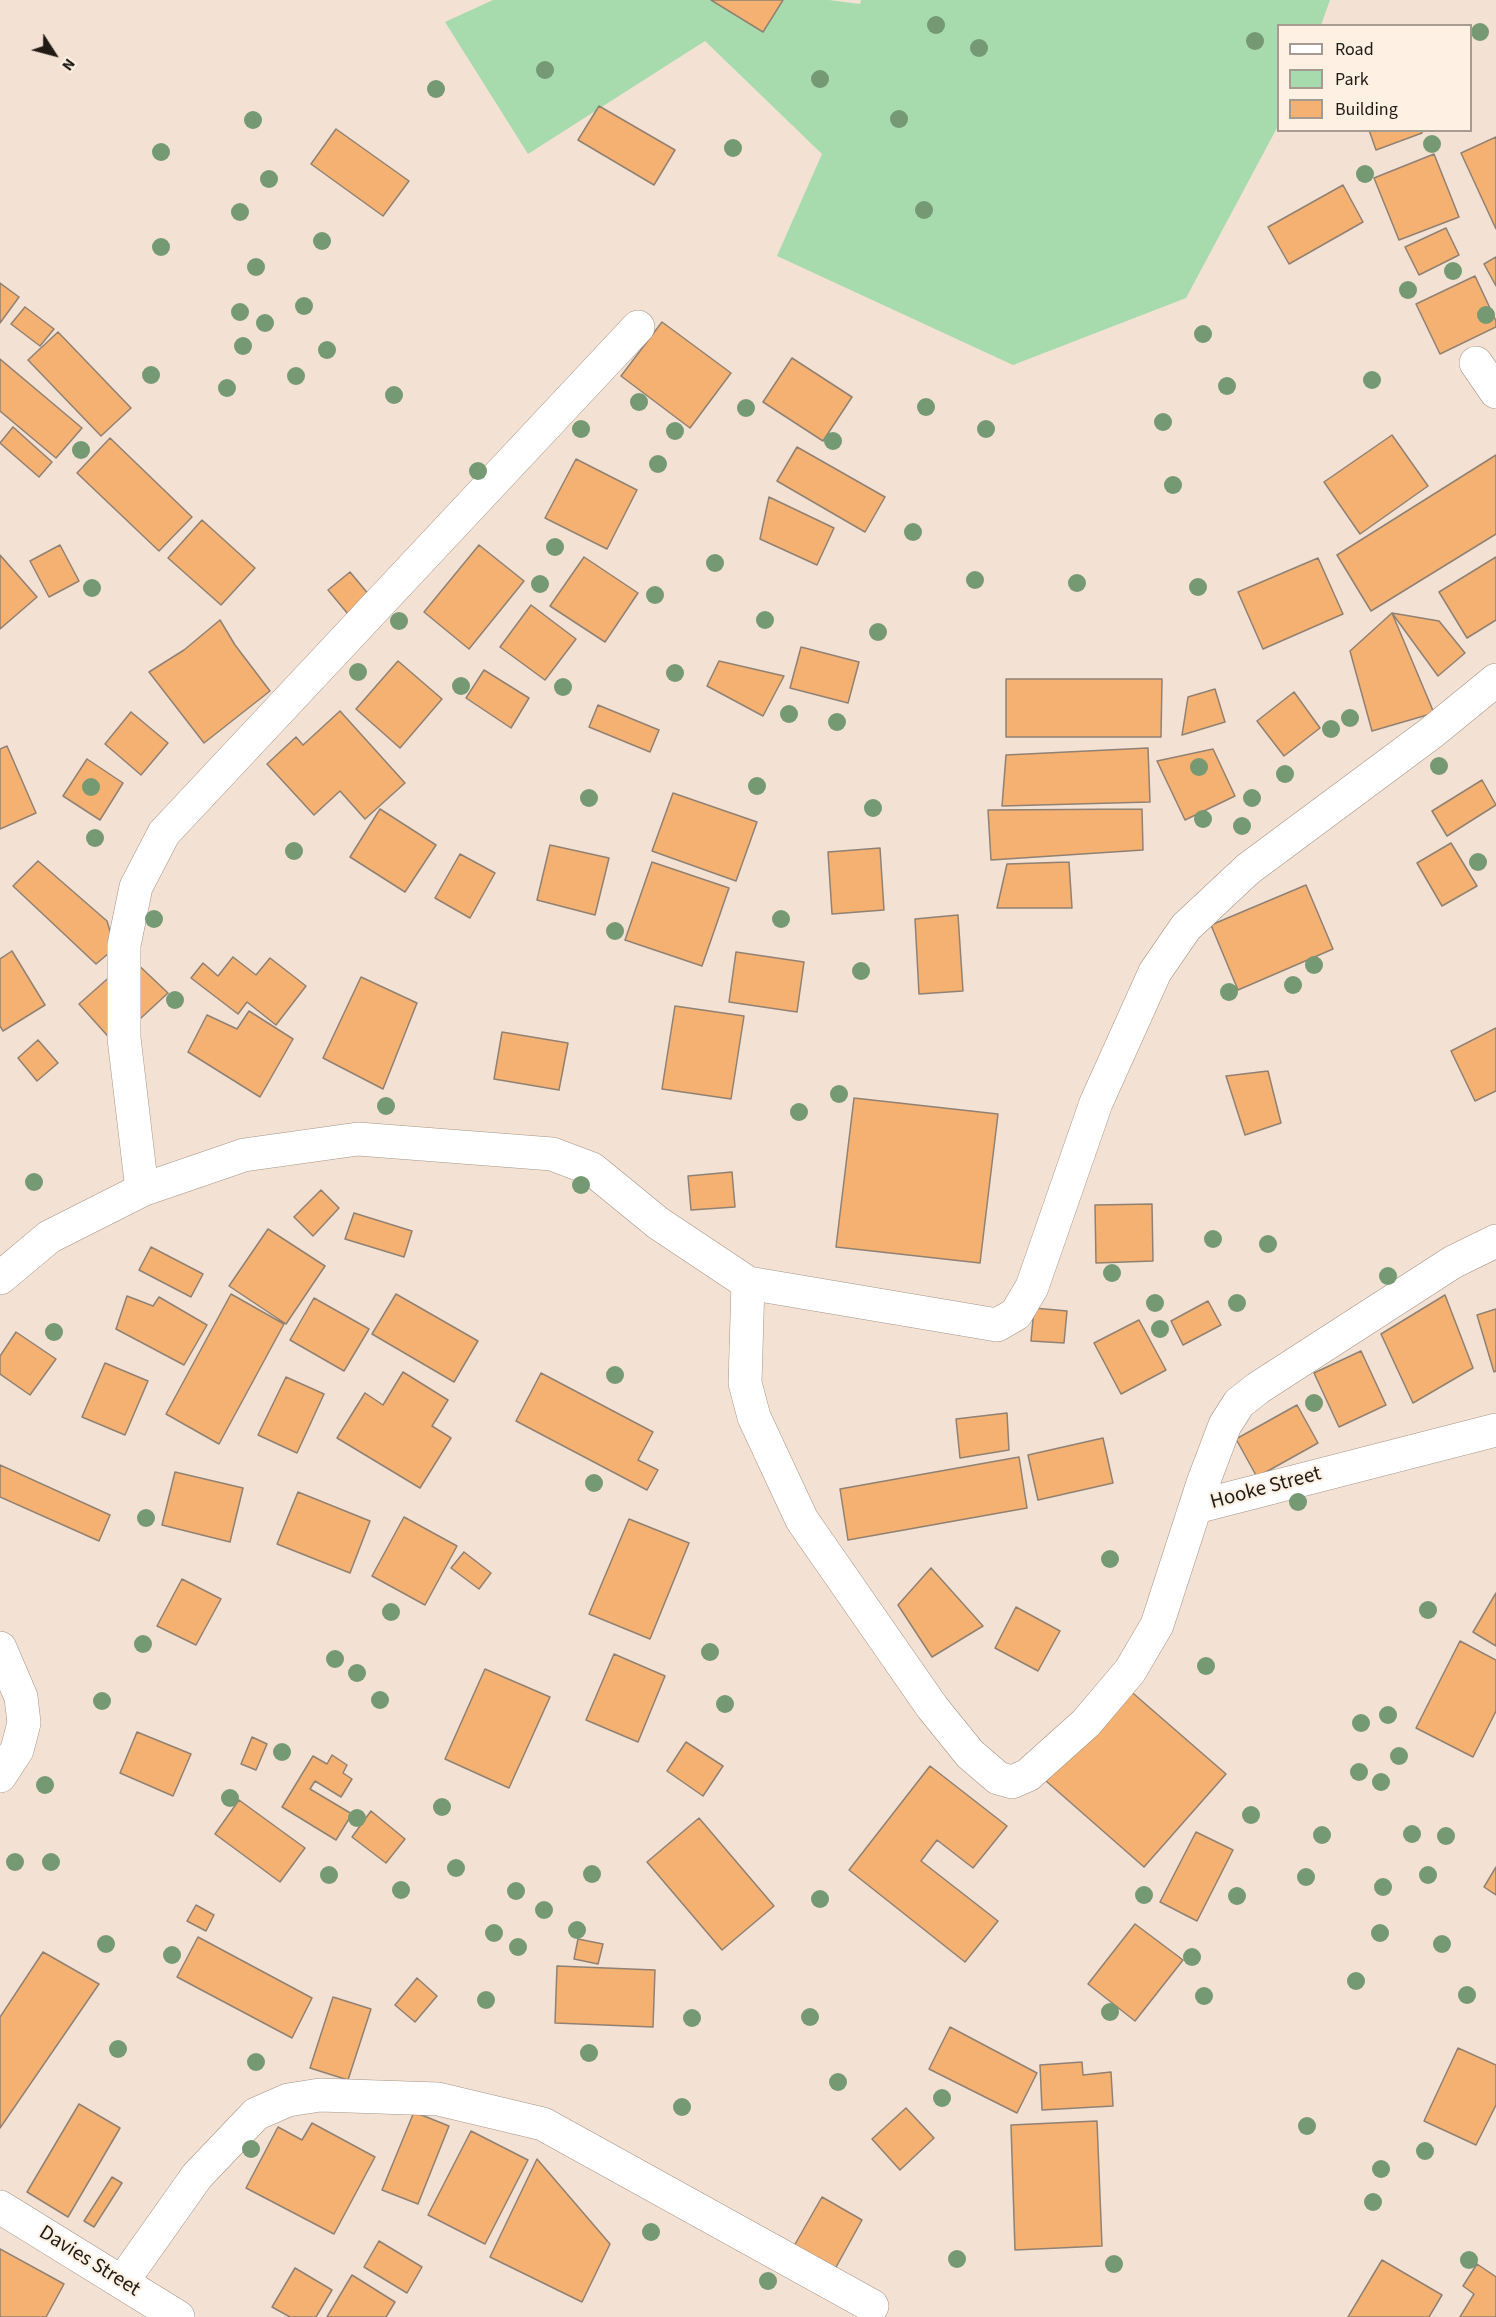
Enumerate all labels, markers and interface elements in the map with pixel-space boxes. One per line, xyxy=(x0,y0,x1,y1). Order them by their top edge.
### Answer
north arrow xyxy=(24,24,84,84)
legend xyxy=(1277,24,1472,132)
text: Road xyxy=(1335,37,1374,62)
text: N xyxy=(57,54,81,75)
text: Park xyxy=(1335,67,1369,92)
text: Building xyxy=(1335,97,1398,122)
street label: Hooke Street xyxy=(1208,1462,1324,1516)
street label: Davies Street xyxy=(34,2221,144,2303)

